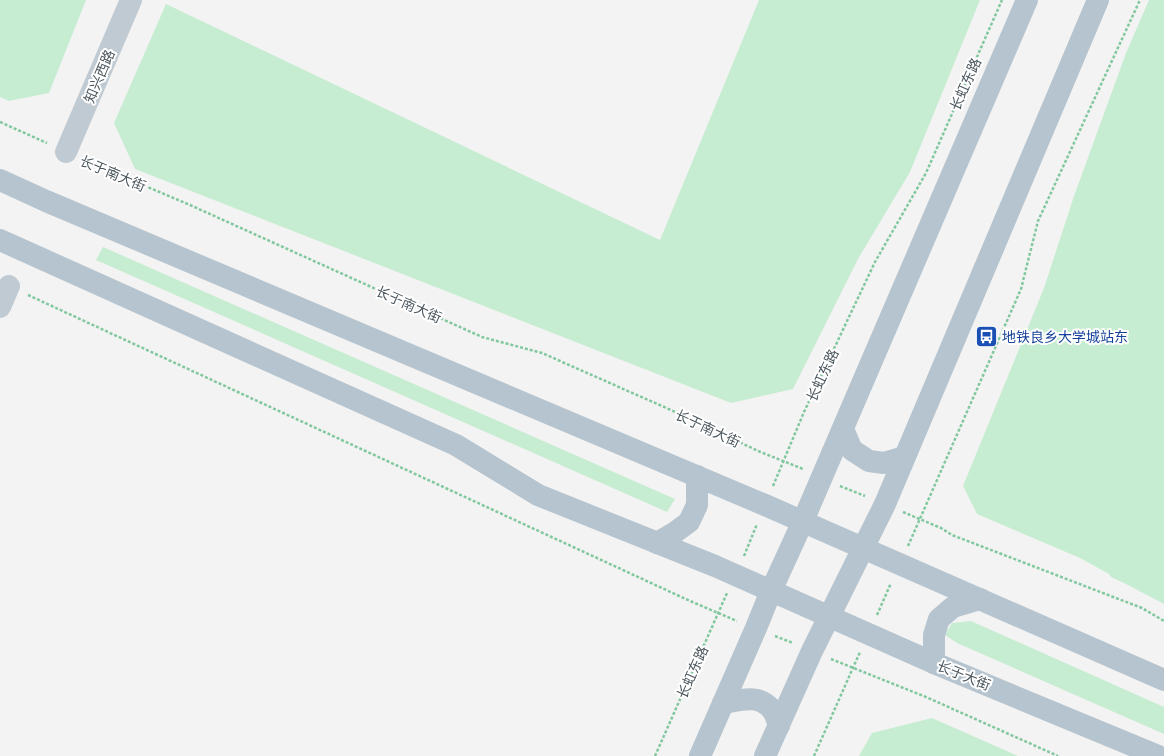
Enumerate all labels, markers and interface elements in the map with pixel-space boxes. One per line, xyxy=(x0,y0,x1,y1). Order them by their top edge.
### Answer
street label: 知兴西路 xyxy=(80,47,118,105)
street label: 长虹东路 xyxy=(946,55,984,113)
street label: 长于南大街 xyxy=(77,152,149,194)
street label: 长于南大街 xyxy=(374,282,444,326)
bus stop icon: 地铁良乡大学城站东 xyxy=(974,323,1000,349)
place label: 地铁良乡大学城站东 xyxy=(1002,328,1128,345)
street label: 长虹东路 xyxy=(802,346,842,404)
street label: 长于南大街 xyxy=(673,406,743,450)
street label: 长虹东路 xyxy=(673,643,711,701)
street label: 长于大街 xyxy=(935,657,993,693)

